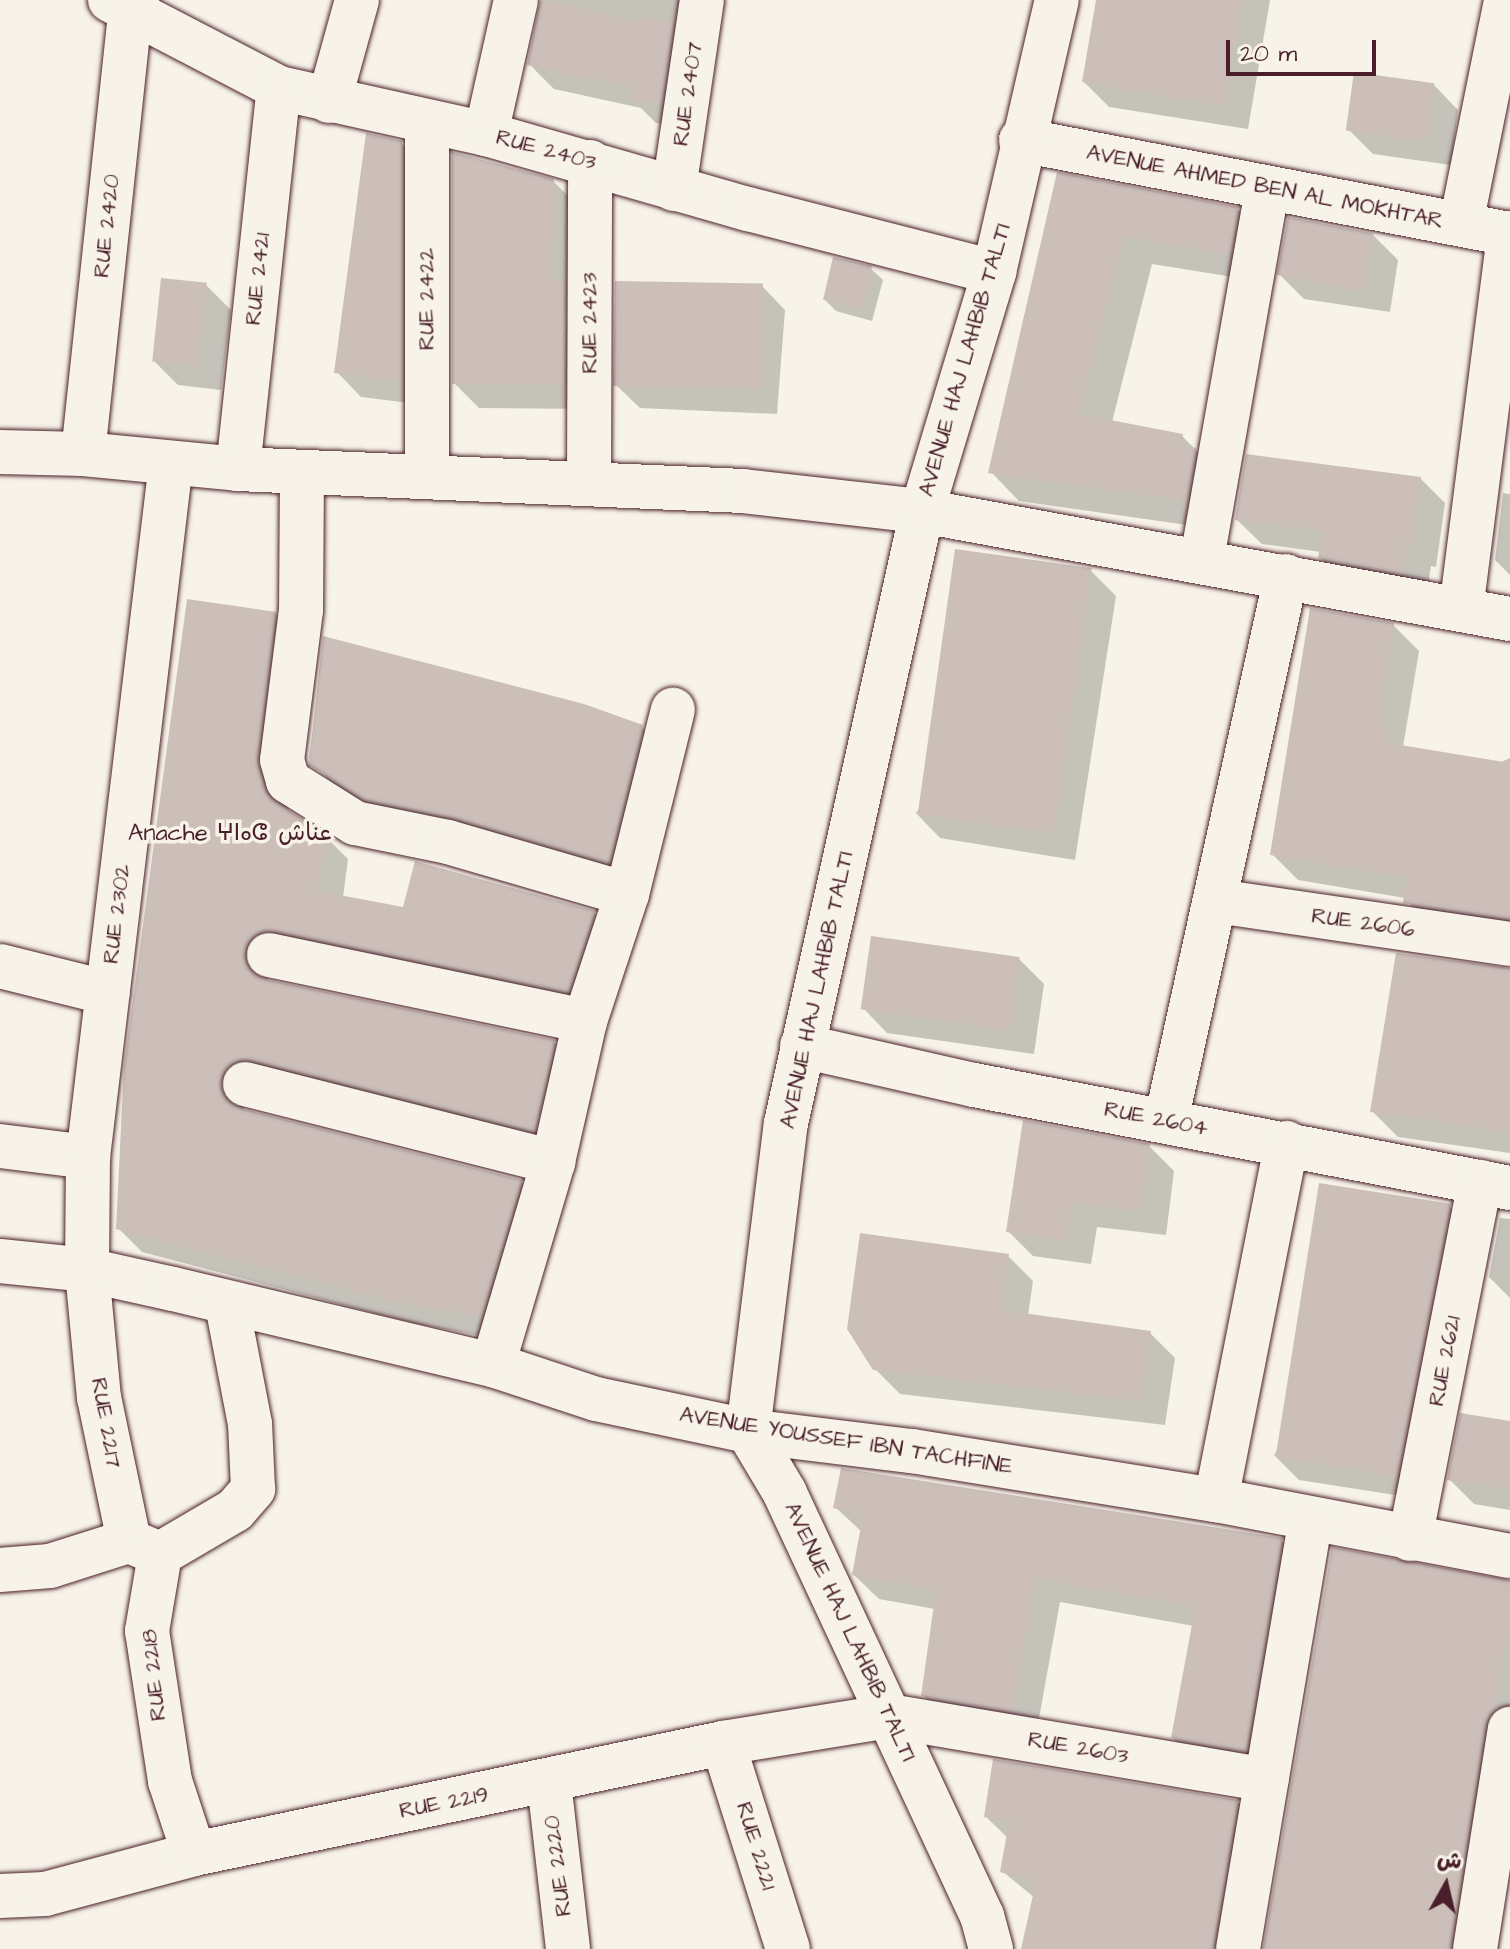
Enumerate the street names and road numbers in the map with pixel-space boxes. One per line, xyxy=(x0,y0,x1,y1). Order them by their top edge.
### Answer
street label: RUE 2407 xyxy=(668,40,708,148)
street label: RUE 2403 xyxy=(493,124,599,176)
street label: AVENUE AHMED BEN AL MOKHTAR xyxy=(1084,139,1446,235)
street label: RUE 2420 xyxy=(88,173,126,279)
street label: AVENUE HAJ LAHBIB TALTI xyxy=(913,220,1017,500)
street label: RUE 2421 xyxy=(240,231,276,327)
street label: RUE 2422 xyxy=(414,248,440,350)
street label: RUE 2423 xyxy=(577,272,603,374)
street label: AVENUE HAJ LAHBIB TALTI xyxy=(775,849,859,1131)
street label: RUE 2302 xyxy=(98,863,136,965)
street label: RUE 2606 xyxy=(1310,903,1416,943)
street label: RUE 2604 xyxy=(1102,1096,1210,1142)
street label: RUE 2621 xyxy=(1423,1313,1467,1409)
street label: RUE 2217 xyxy=(85,1376,127,1470)
street label: AVENUE YOUSSEF IBN TACHFINE xyxy=(678,1402,1014,1480)
street label: AVENUE HAJ LAHBIB TALTI xyxy=(778,1498,922,1766)
street label: RUE 2218 xyxy=(136,1628,172,1722)
street label: RUE 2603 xyxy=(1026,1726,1130,1770)
street label: RUE 2219 xyxy=(397,1781,491,1825)
street label: RUE 2221 xyxy=(730,1799,782,1893)
street label: RUE 2220 xyxy=(539,1814,577,1918)

